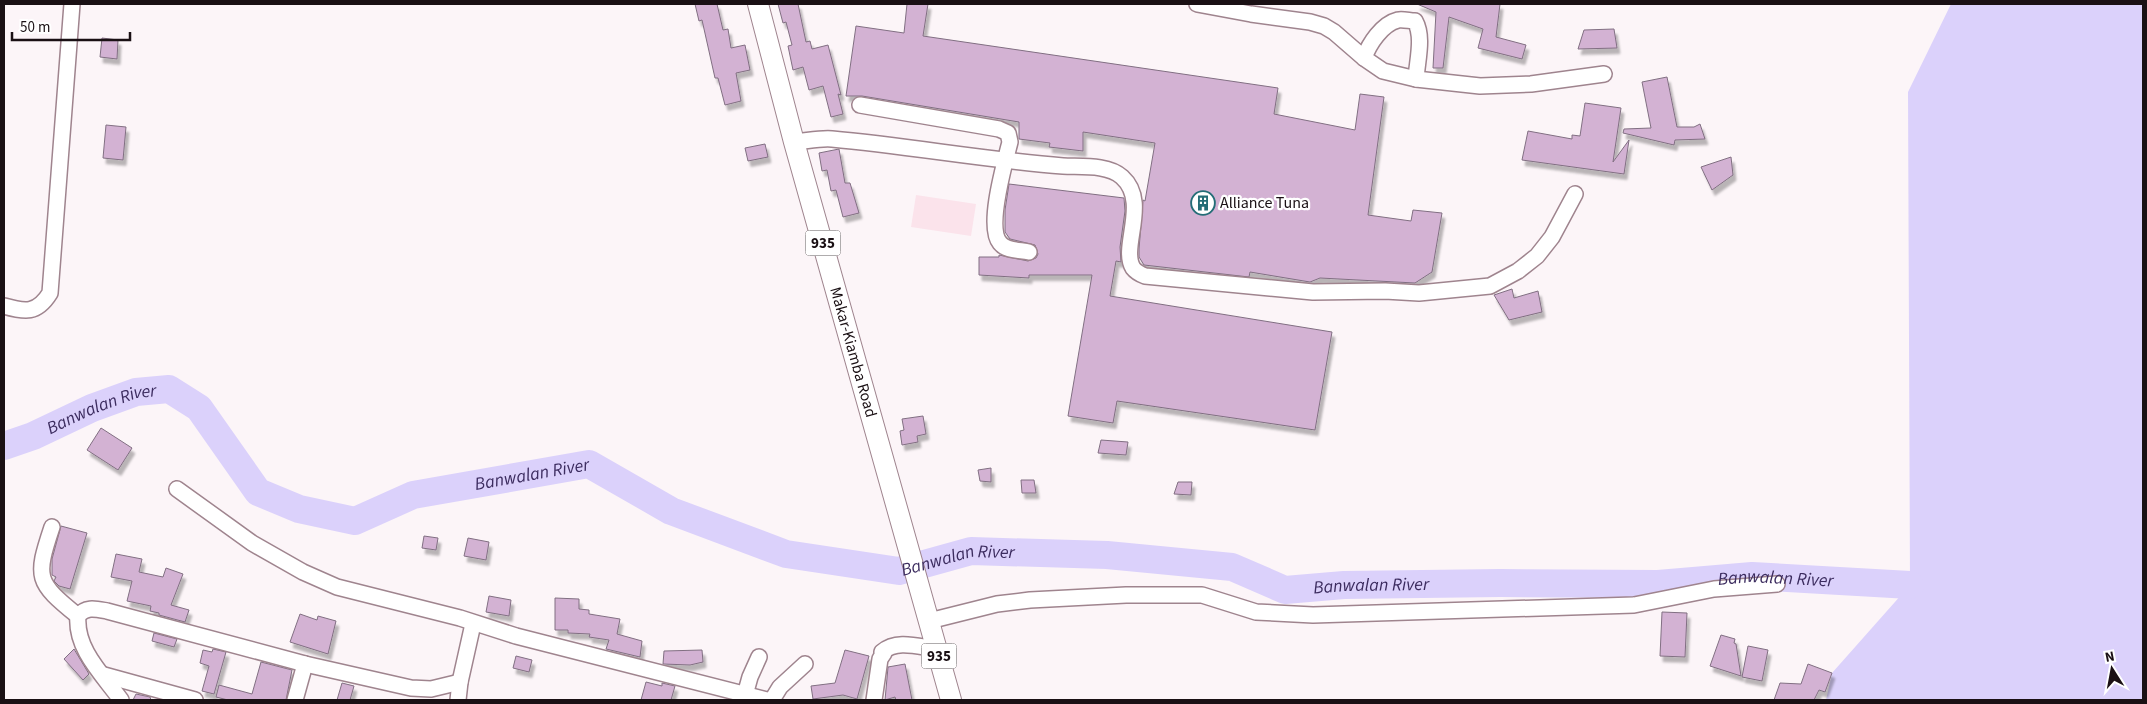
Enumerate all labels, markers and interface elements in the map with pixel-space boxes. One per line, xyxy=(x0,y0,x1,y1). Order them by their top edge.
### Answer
scale bar xyxy=(12,10,130,42)
text: 50 m xyxy=(20,17,50,38)
building icon: Alliance Tuna xyxy=(1190,190,1216,216)
place label: Alliance Tuna xyxy=(1220,192,1309,214)
road number: 935 xyxy=(806,230,840,256)
street label: Makar-Kiamba Road xyxy=(824,284,882,420)
water label: Banwalan River xyxy=(42,378,158,440)
water label: Banwalan River xyxy=(473,452,592,496)
water label: Banwalan River xyxy=(898,538,1016,582)
water label: Banwalan River xyxy=(1717,563,1835,593)
water label: Banwalan River xyxy=(1312,571,1430,600)
road number: 935 xyxy=(922,644,956,668)
north arrow xyxy=(2087,644,2137,694)
text: N xyxy=(2103,647,2116,668)

